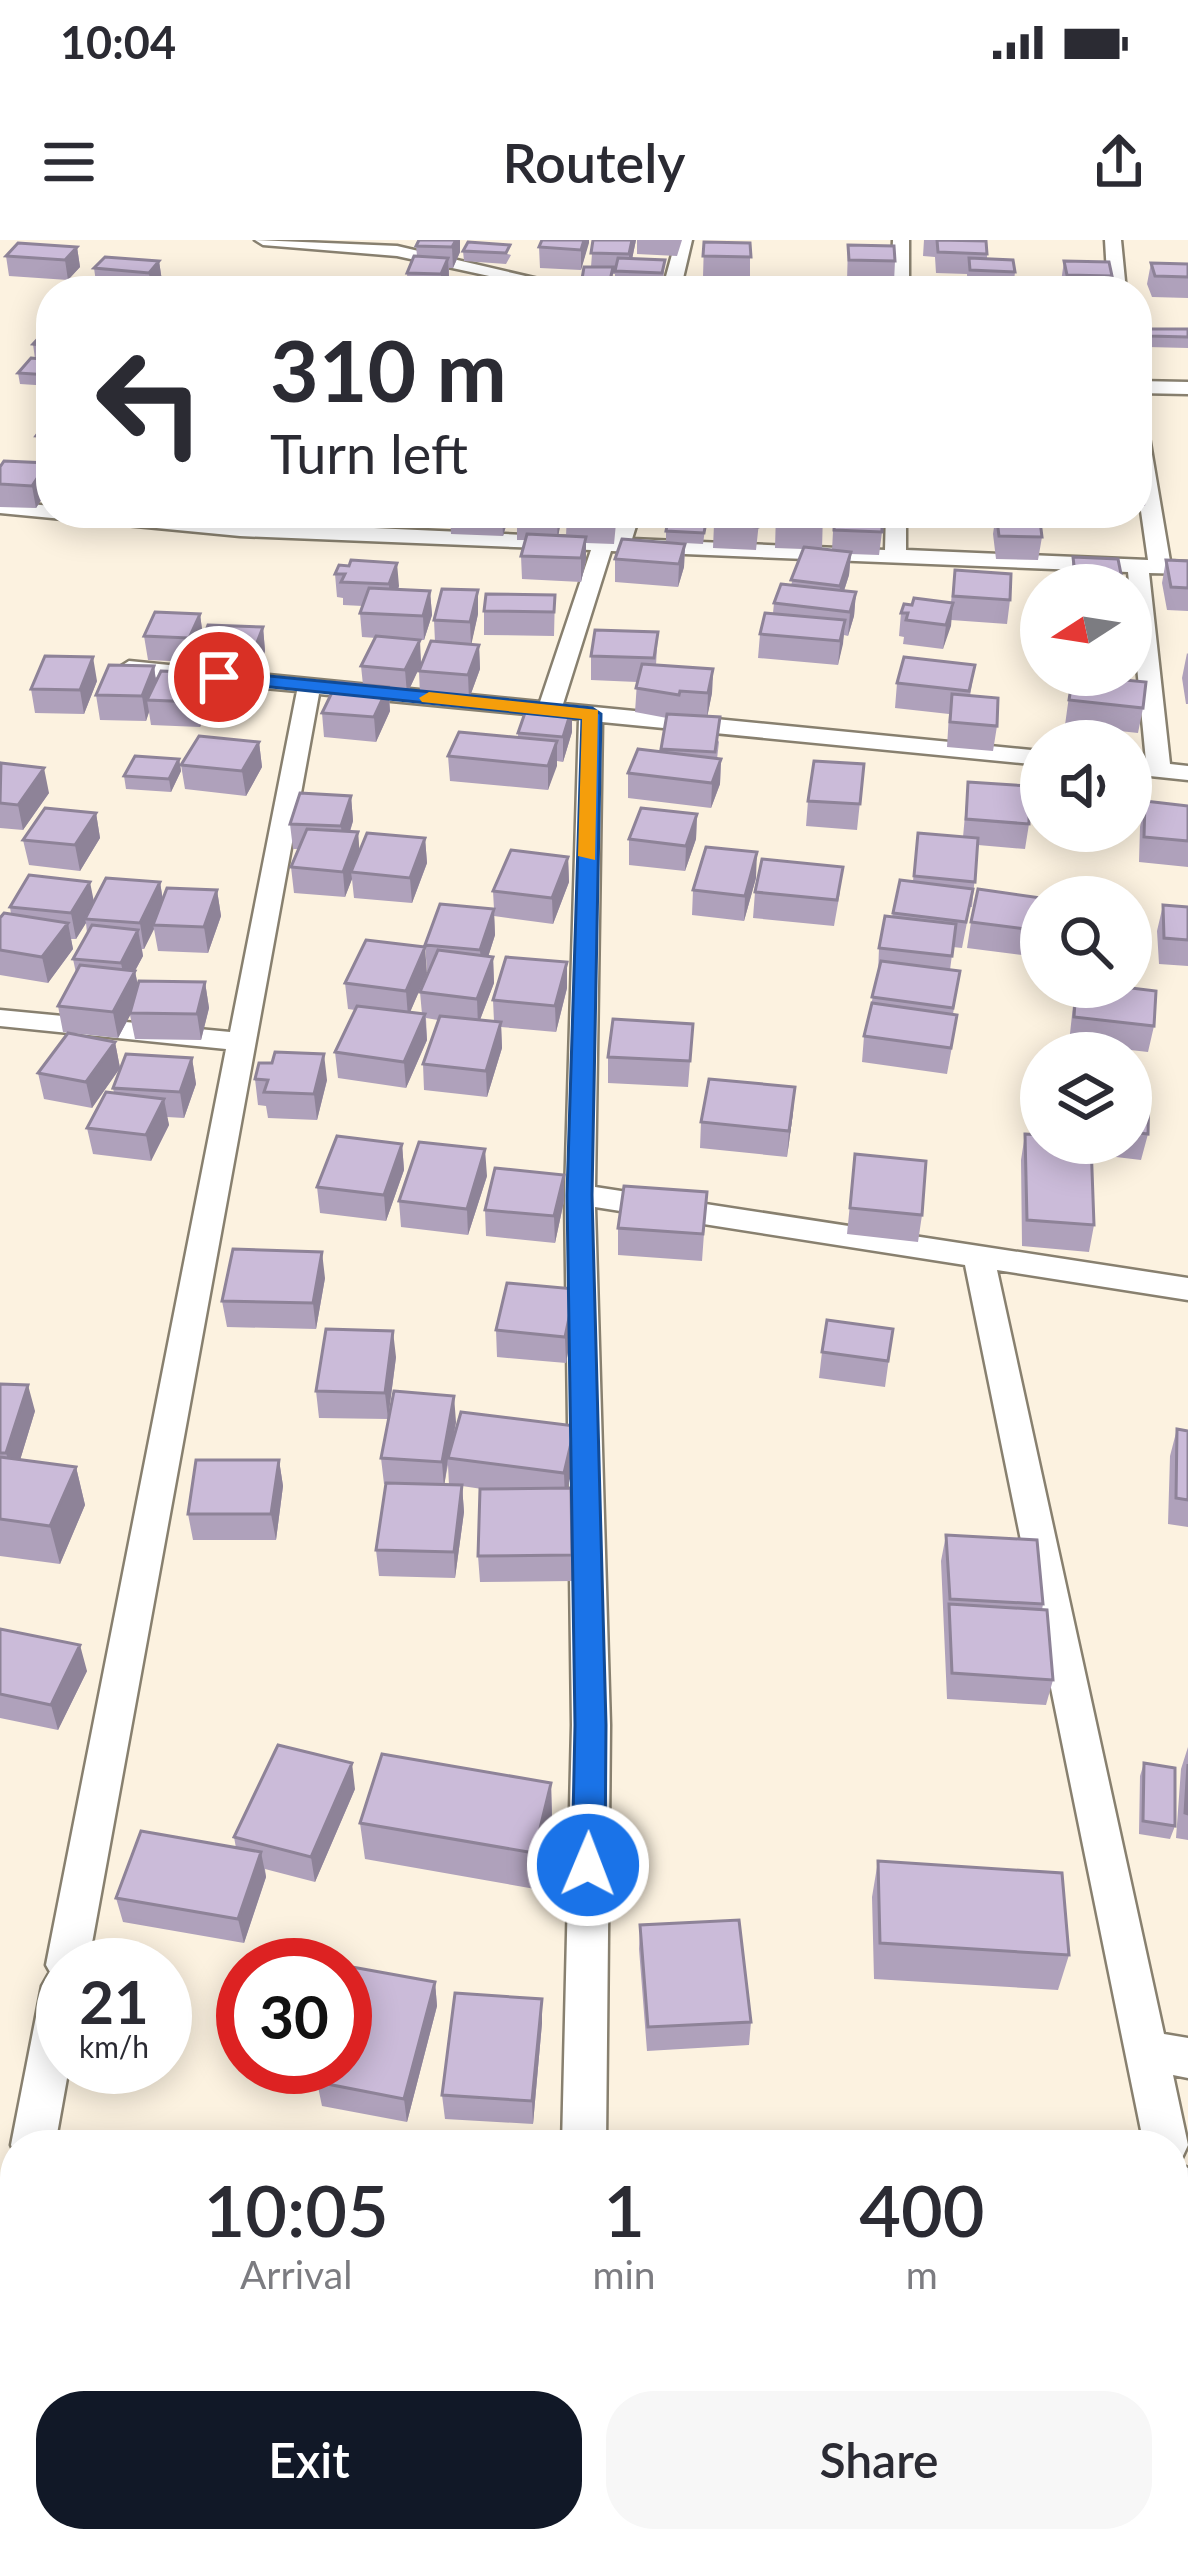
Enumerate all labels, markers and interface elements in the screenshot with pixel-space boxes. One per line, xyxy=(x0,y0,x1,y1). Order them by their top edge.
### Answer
text: 10:04 xyxy=(60,15,176,69)
icon: menu xyxy=(36,129,102,195)
icon: share xyxy=(1086,129,1152,195)
text: Routely xyxy=(502,130,686,195)
text: 310 m xyxy=(270,319,507,420)
icon: left xyxy=(72,324,228,480)
text: Turn left xyxy=(270,421,468,486)
north arrow xyxy=(1020,564,1152,696)
map controls xyxy=(1020,564,1152,1164)
pin xyxy=(168,626,270,728)
icon: arrive xyxy=(186,644,252,710)
button: sound xyxy=(1020,720,1152,852)
button: search xyxy=(1020,876,1152,1008)
button: layers xyxy=(1020,1032,1152,1164)
position arrow xyxy=(525,1802,651,1928)
speed limit sign: 30 xyxy=(216,1938,372,2094)
text: 21 xyxy=(79,1965,149,2037)
text: km/h xyxy=(79,2028,149,2064)
text: 10:05 xyxy=(204,2166,389,2252)
text: 1 xyxy=(603,2166,645,2252)
text: 400 xyxy=(859,2166,984,2252)
text: Arrival xyxy=(240,2251,352,2297)
text: min xyxy=(592,2251,656,2297)
text: m xyxy=(906,2251,938,2297)
button: Exit xyxy=(36,2391,582,2529)
button: Share xyxy=(606,2391,1152,2529)

